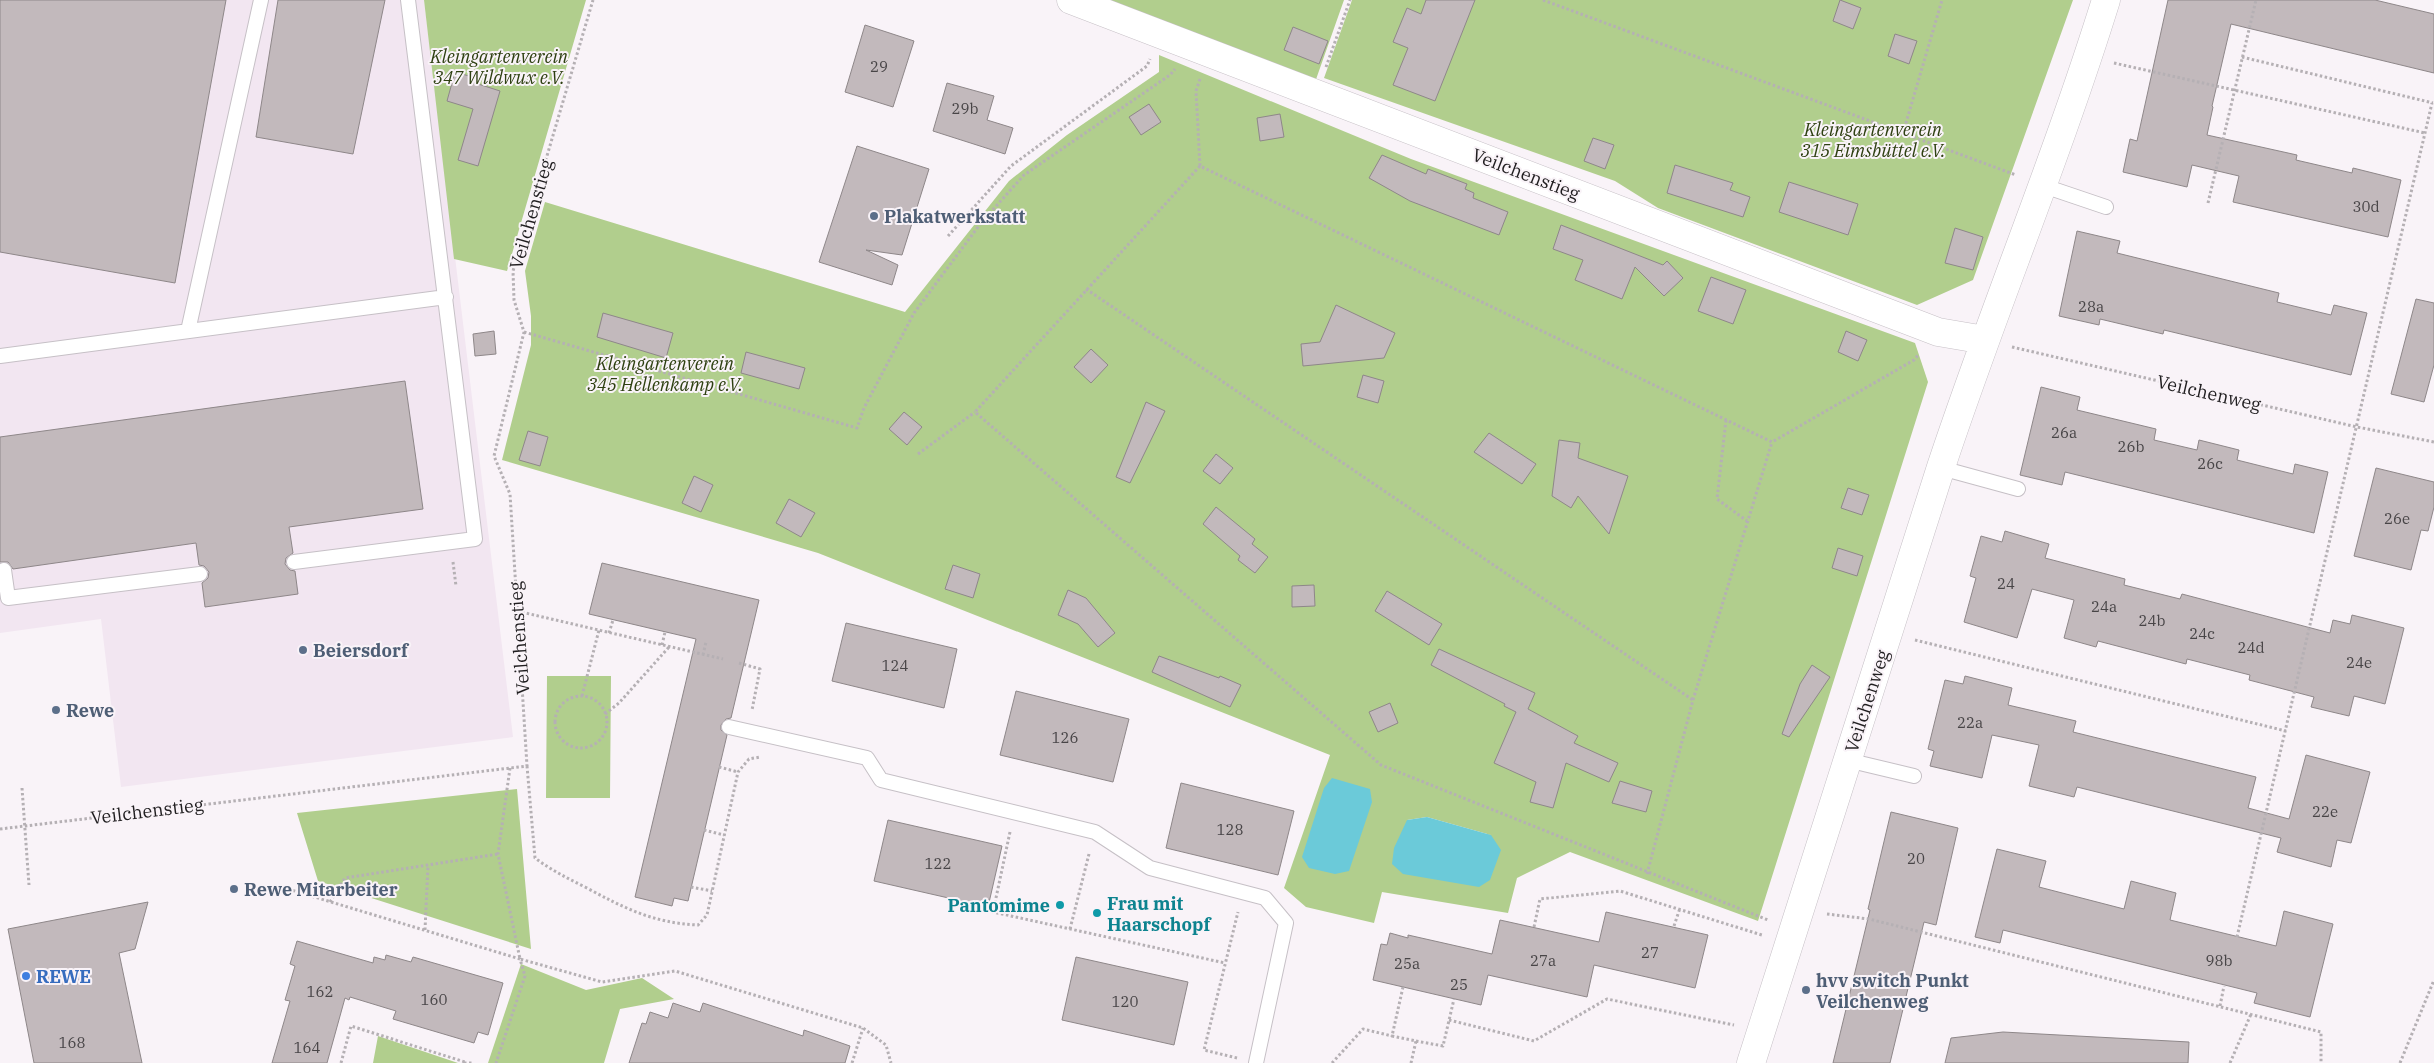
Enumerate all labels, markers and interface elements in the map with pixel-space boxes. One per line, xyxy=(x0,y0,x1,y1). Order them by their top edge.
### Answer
park label: Kleingartenverein 347 Wildwux e.V. xyxy=(429,45,569,89)
house number: 29 xyxy=(870,57,888,76)
house number: 29b xyxy=(952,99,979,118)
park label: Kleingartenverein 315 Eimsbüttel e.V. xyxy=(1801,118,1945,162)
street label: Veilchenstieg xyxy=(1469,143,1583,205)
street label: Veilchenstieg xyxy=(504,156,558,272)
house number: 30d xyxy=(2352,197,2380,216)
place label: Plakatwerkstatt xyxy=(884,205,1025,228)
marker: Plakatwerkstatt xyxy=(868,210,880,222)
house number: 28a xyxy=(2078,297,2104,316)
park label: Kleingartenverein 345 Hellenkamp e.V. xyxy=(587,352,743,396)
street label: Veilchenweg xyxy=(2155,370,2264,416)
house number: 26a xyxy=(2051,423,2077,442)
house number: 26b xyxy=(2118,437,2145,456)
house number: 26c xyxy=(2197,454,2223,473)
house number: 26e xyxy=(2384,509,2410,528)
house number: 24 xyxy=(1997,574,2015,593)
street label: Veilchenstieg xyxy=(504,580,534,695)
house number: 24a xyxy=(2091,597,2117,616)
house number: 24b xyxy=(2139,611,2166,630)
house number: 24c xyxy=(2189,624,2215,643)
house number: 24d xyxy=(2237,638,2265,657)
place label: Beiersdorf xyxy=(313,639,410,662)
marker: Beiersdorf xyxy=(297,644,309,656)
street label: Veilchenweg xyxy=(1840,647,1894,755)
house number: 24e xyxy=(2346,653,2372,672)
house number: 124 xyxy=(881,656,909,675)
place label: Rewe xyxy=(66,699,114,722)
marker: Rewe xyxy=(50,704,62,716)
house number: 22a xyxy=(1957,713,1983,732)
house number: 126 xyxy=(1051,728,1079,747)
street label: Veilchenstieg xyxy=(89,793,205,829)
house number: 22e xyxy=(2312,802,2338,821)
house number: 128 xyxy=(1216,820,1244,839)
house number: 20 xyxy=(1907,849,1925,868)
house number: 122 xyxy=(924,854,952,873)
place label: Rewe Mitarbeiter xyxy=(244,878,398,901)
marker: Rewe Mitarbeiter xyxy=(228,883,240,895)
place label: Frau mit Haarschopf xyxy=(1107,892,1212,936)
place label: Pantomime xyxy=(947,894,1050,917)
marker: Pantomime xyxy=(1054,899,1066,911)
marker: Frau mit Haarschopf xyxy=(1091,907,1103,919)
house number: 27 xyxy=(1641,943,1659,962)
house number: 27a xyxy=(1530,951,1556,970)
house number: 98b xyxy=(2206,951,2233,970)
house number: 25a xyxy=(1394,954,1420,973)
place label: REWE xyxy=(36,965,91,988)
place label: hvv switch Punkt Veilchenweg xyxy=(1816,969,1969,1013)
marker: REWE xyxy=(20,970,32,982)
house number: 25 xyxy=(1450,975,1468,994)
house number: 162 xyxy=(306,982,334,1001)
marker: hvv switch Punkt Veilchenweg xyxy=(1800,984,1812,996)
house number: 160 xyxy=(420,990,448,1009)
house number: 120 xyxy=(1111,992,1139,1011)
house number: 168 xyxy=(58,1033,86,1052)
house number: 164 xyxy=(293,1038,321,1057)

